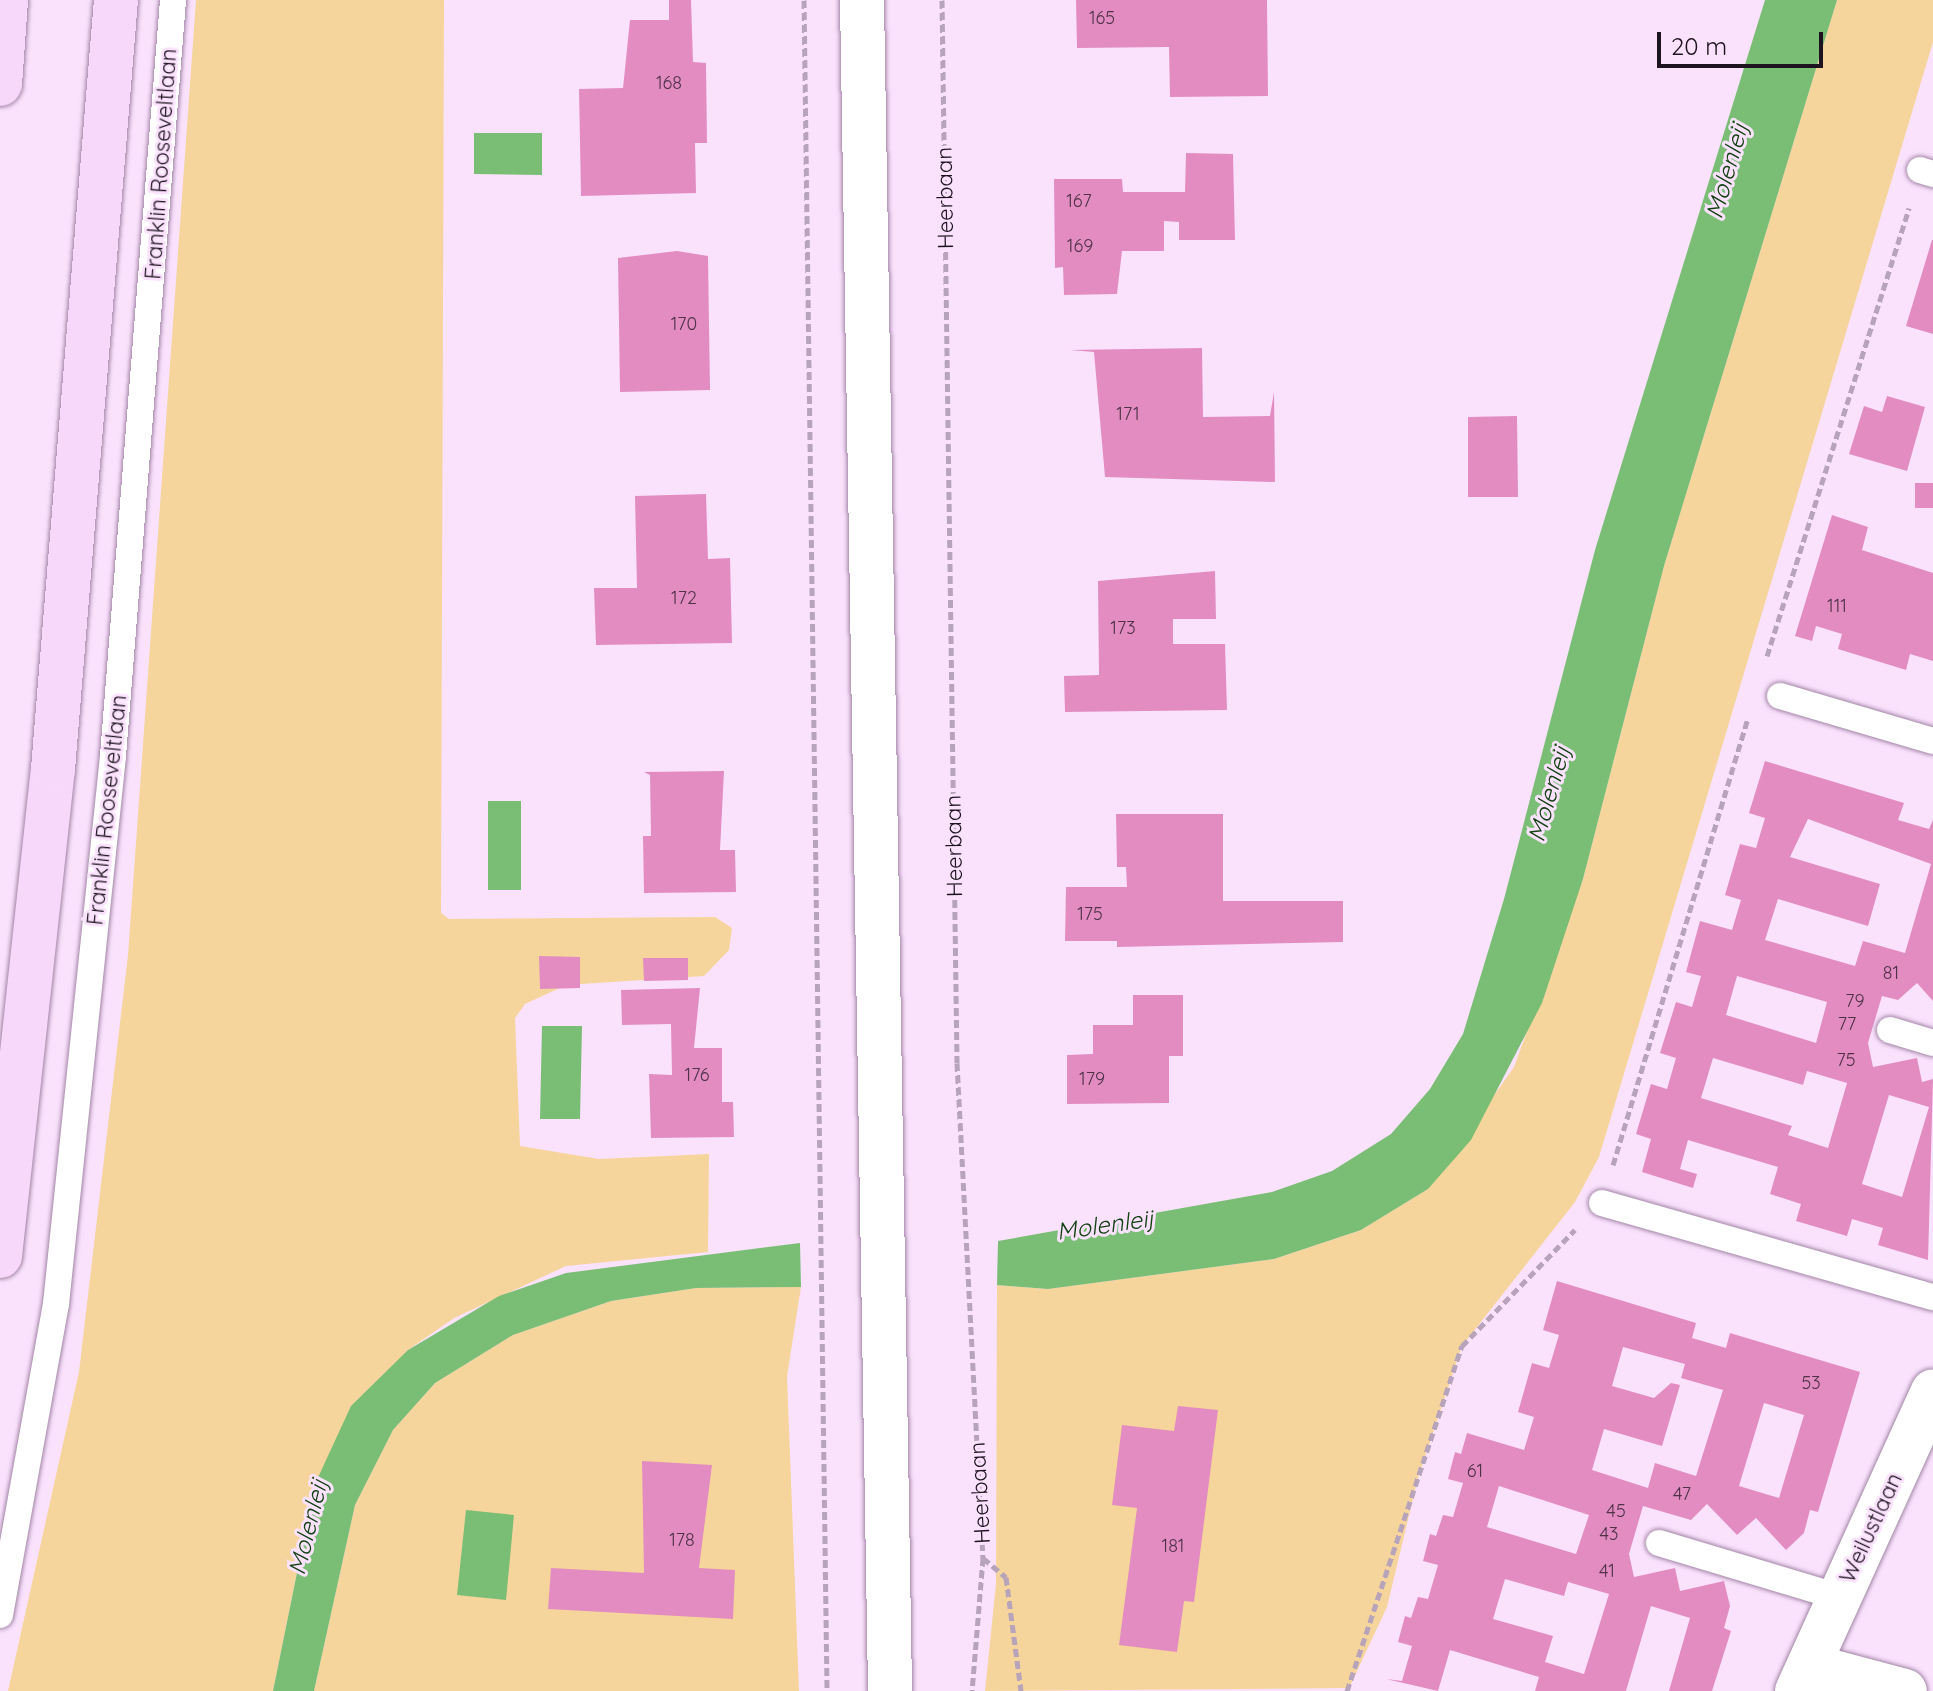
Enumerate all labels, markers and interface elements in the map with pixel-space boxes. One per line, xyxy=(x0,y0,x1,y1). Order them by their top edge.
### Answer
house number: 165 xyxy=(1089,7,1115,29)
scale bar xyxy=(1661,16,1827,66)
text: 20 m xyxy=(1671,31,1727,61)
street label: Franklin Rooseveltlaan xyxy=(140,48,182,280)
house number: 168 xyxy=(656,72,682,94)
water label: Molenleij xyxy=(1700,120,1754,222)
street label: Heerbaan xyxy=(931,147,959,249)
house number: 167 xyxy=(1066,190,1092,212)
house number: 169 xyxy=(1067,235,1093,257)
house number: 170 xyxy=(671,313,697,335)
house number: 171 xyxy=(1116,403,1140,425)
house number: 172 xyxy=(671,587,697,609)
house number: 111 xyxy=(1827,595,1847,617)
house number: 173 xyxy=(1110,617,1136,639)
street label: Franklin Rooseveltlaan xyxy=(82,693,132,927)
water label: Molenleij xyxy=(1522,743,1576,845)
street label: Heerbaan xyxy=(940,795,968,897)
house number: 175 xyxy=(1077,903,1103,925)
house number: 81 xyxy=(1883,962,1899,984)
house number: 79 xyxy=(1845,990,1865,1012)
house number: 77 xyxy=(1838,1013,1856,1035)
house number: 75 xyxy=(1836,1049,1856,1071)
house number: 176 xyxy=(684,1064,710,1086)
house number: 179 xyxy=(1079,1068,1105,1090)
water label: Molenleij xyxy=(1055,1204,1155,1246)
house number: 53 xyxy=(1801,1372,1821,1394)
street label: Heerbaan xyxy=(964,1441,996,1545)
house number: 61 xyxy=(1467,1460,1483,1482)
street label: Weilustlaan xyxy=(1834,1469,1908,1587)
water label: Molenleij xyxy=(282,1476,334,1578)
house number: 47 xyxy=(1673,1483,1691,1505)
house number: 45 xyxy=(1606,1500,1626,1522)
house number: 43 xyxy=(1600,1523,1618,1545)
house number: 178 xyxy=(669,1529,695,1551)
house number: 181 xyxy=(1161,1535,1185,1557)
house number: 41 xyxy=(1599,1560,1615,1582)

